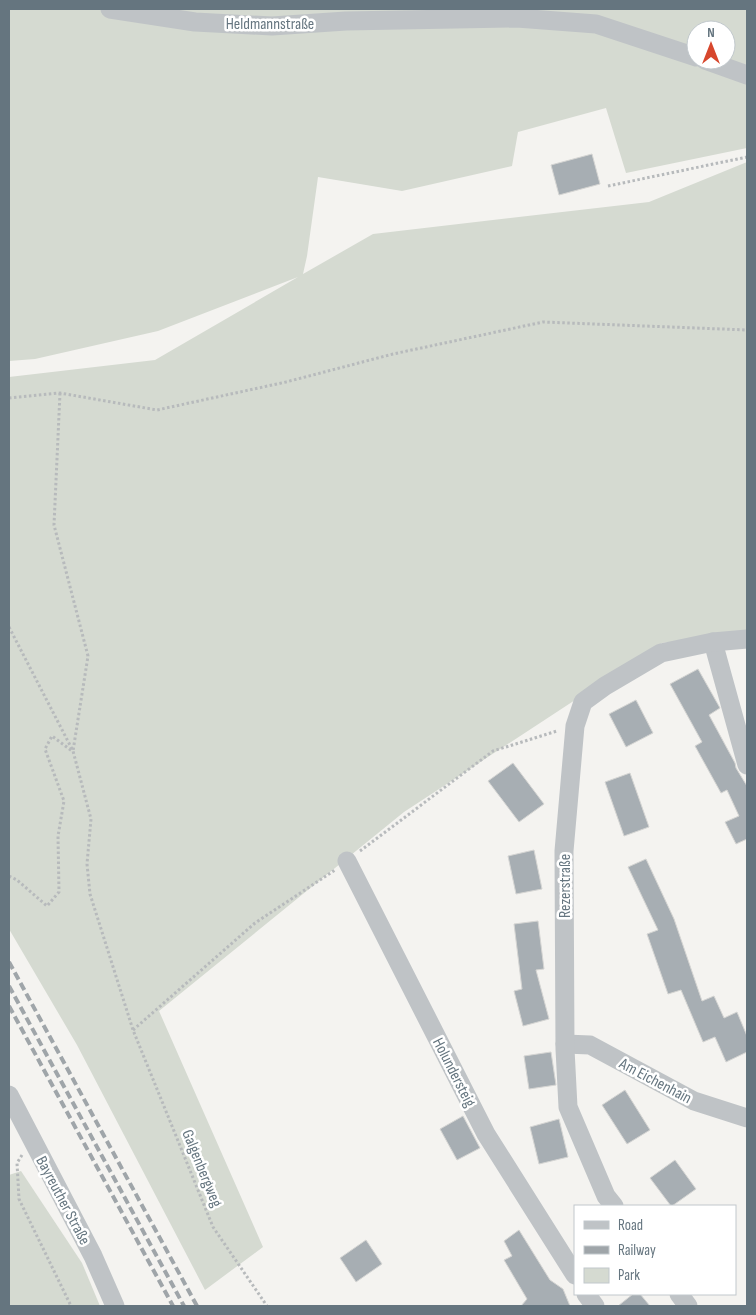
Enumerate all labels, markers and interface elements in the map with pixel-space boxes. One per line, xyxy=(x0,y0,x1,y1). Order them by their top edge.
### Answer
street label: Heldmannstraße xyxy=(226,15,314,34)
north arrow xyxy=(686,20,736,70)
text: N xyxy=(707,24,715,41)
street label: Rezerstraße xyxy=(556,854,575,918)
street label: Holundersteig xyxy=(428,1035,479,1110)
street label: Am Eichenhain xyxy=(615,1054,695,1108)
street label: Galgenbergweg xyxy=(177,1127,226,1210)
street label: Bayreuther Straße xyxy=(31,1153,94,1248)
legend xyxy=(574,1205,736,1295)
text: Road xyxy=(618,1216,643,1235)
text: Railway xyxy=(618,1241,656,1260)
text: Park xyxy=(618,1266,640,1285)

